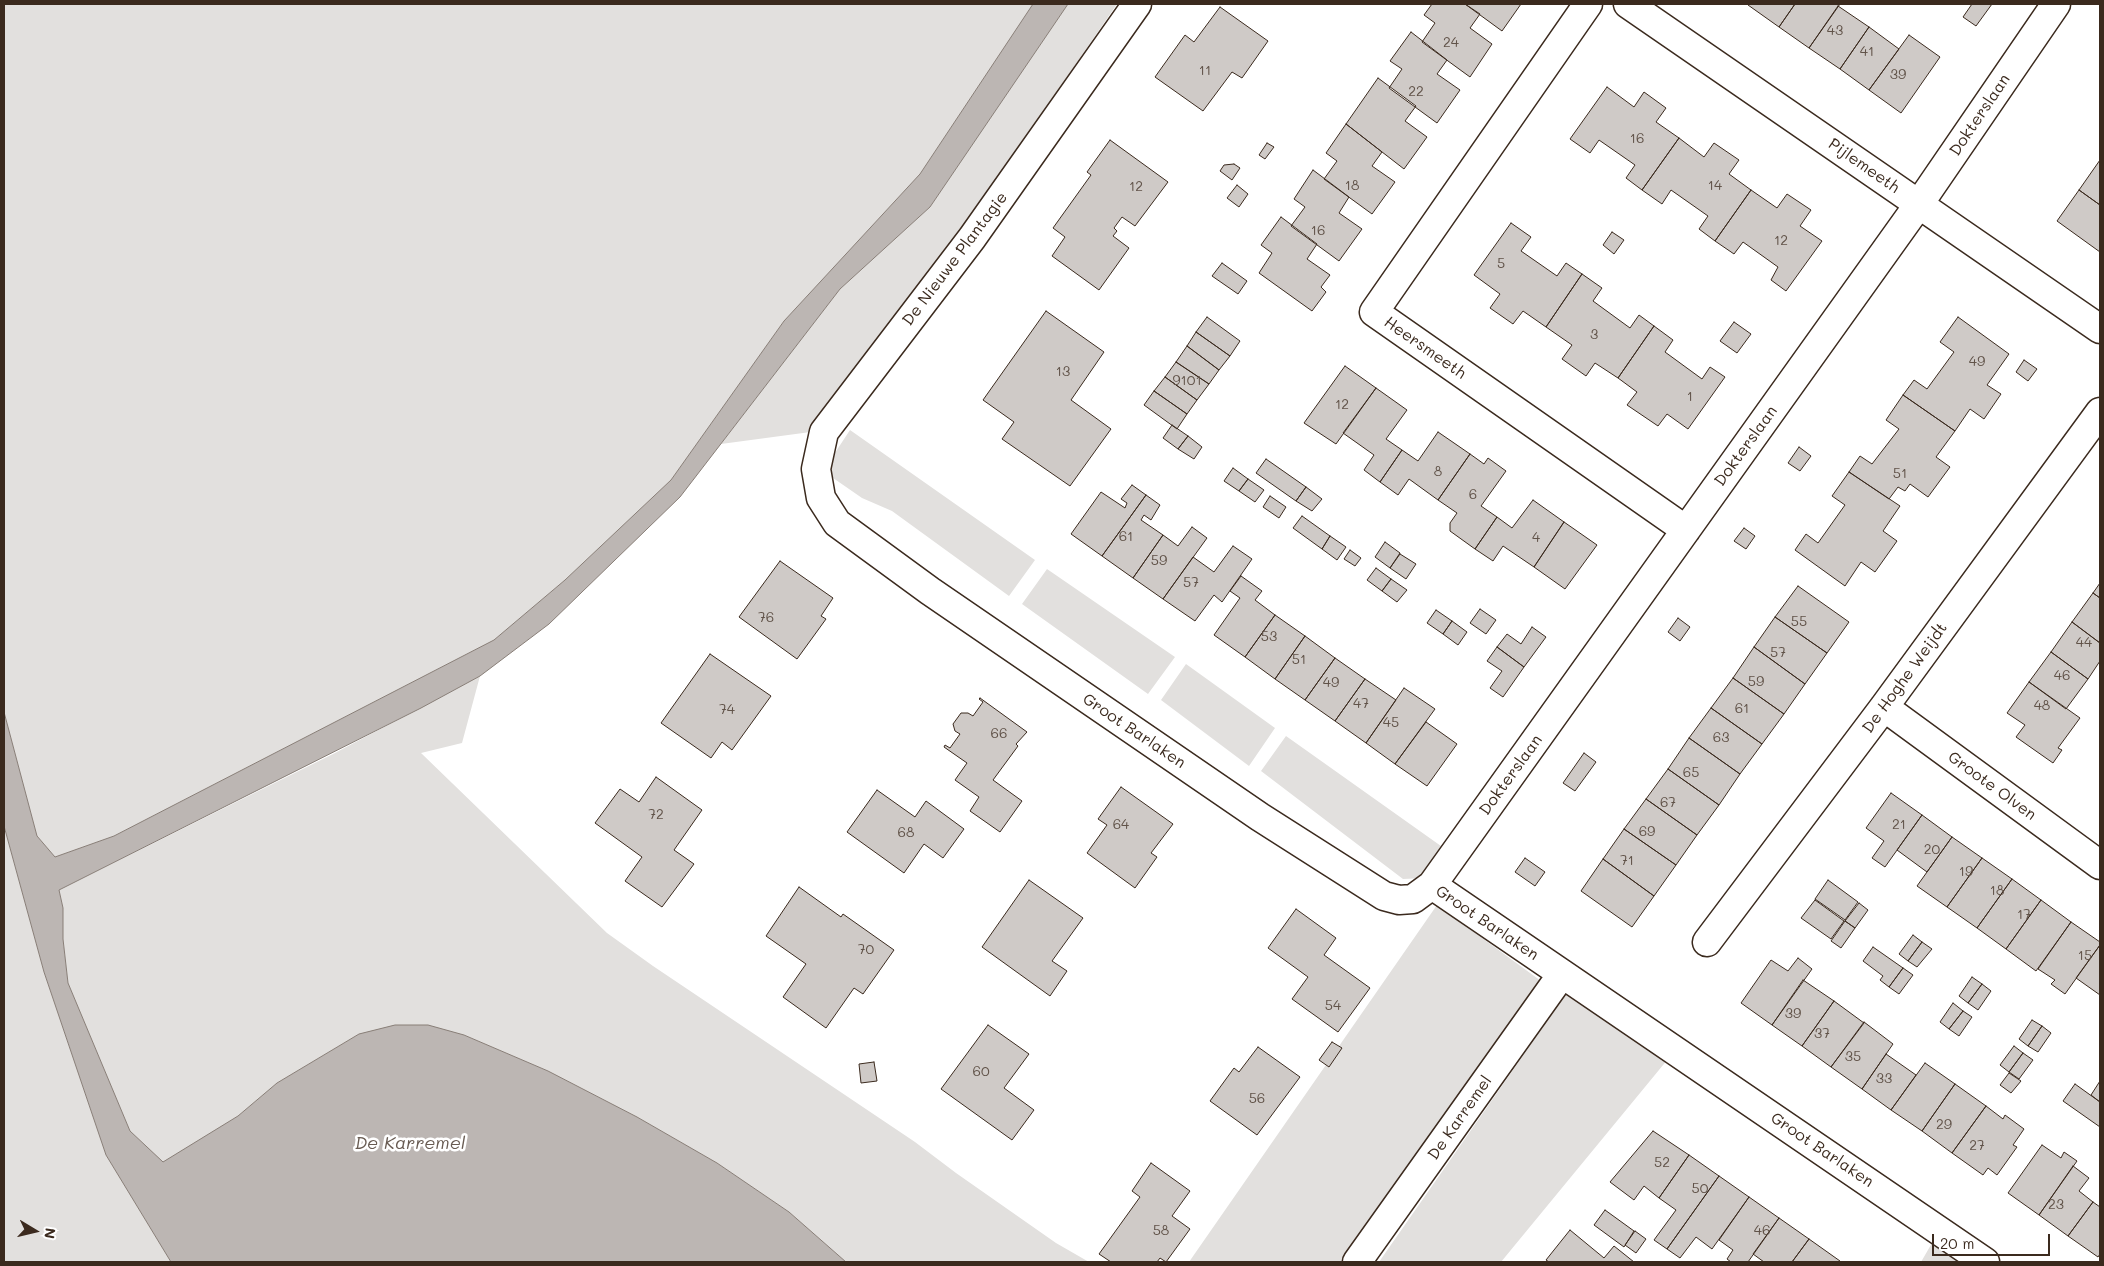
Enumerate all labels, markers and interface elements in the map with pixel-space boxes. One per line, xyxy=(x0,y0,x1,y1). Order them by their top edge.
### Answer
house number: 43 xyxy=(1827,23,1843,39)
house number: 24 xyxy=(1443,35,1459,51)
house number: 41 xyxy=(1860,44,1874,60)
house number: 11 xyxy=(1199,63,1211,79)
house number: 39 xyxy=(1890,67,1906,83)
street label: Dokterslaan xyxy=(1946,70,2014,160)
house number: 22 xyxy=(1408,84,1424,100)
house number: 16 xyxy=(1630,131,1644,147)
street label: Pijlemeeth xyxy=(1825,134,1903,198)
house number: 18 xyxy=(1345,178,1359,194)
house number: 14 xyxy=(1708,178,1722,194)
house number: 12 xyxy=(1129,179,1143,195)
street label: De Nieuwe Plantagie xyxy=(898,188,1012,330)
house number: 16 xyxy=(1311,223,1325,239)
house number: 12 xyxy=(1774,233,1788,249)
house number: 5 xyxy=(1497,256,1505,272)
street label: Heersmeeth xyxy=(1380,313,1470,383)
house number: 3 xyxy=(1590,327,1598,343)
house number: 49 xyxy=(1969,354,1985,370)
house number: 13 xyxy=(1056,364,1070,380)
house number: 9101 xyxy=(1172,373,1202,389)
house number: 1 xyxy=(1687,389,1693,405)
house number: 12 xyxy=(1335,397,1349,413)
street label: Dokterslaan xyxy=(1710,402,1782,490)
house number: 8 xyxy=(1434,464,1442,480)
house number: 51 xyxy=(1893,466,1907,482)
house number: 6 xyxy=(1469,487,1477,503)
house number: 61 xyxy=(1119,529,1133,545)
house number: 4 xyxy=(1532,530,1540,546)
house number: 59 xyxy=(1151,553,1167,569)
house number: 57 xyxy=(1183,575,1199,591)
house number: 76 xyxy=(758,610,774,626)
house number: 55 xyxy=(1791,614,1807,630)
street label: De Hoghe Weijdt xyxy=(1859,619,1951,737)
house number: 53 xyxy=(1261,629,1277,645)
house number: 44 xyxy=(2076,635,2092,651)
house number: 57 xyxy=(1770,645,1786,661)
house number: 51 xyxy=(1292,652,1306,668)
house number: 46 xyxy=(2054,668,2070,684)
house number: 59 xyxy=(1748,674,1764,690)
house number: 49 xyxy=(1323,675,1339,691)
street label: Groot Barlaken xyxy=(1079,689,1189,773)
house number: 47 xyxy=(1353,696,1369,712)
house number: 48 xyxy=(2034,698,2050,714)
house number: 61 xyxy=(1735,701,1749,717)
house number: 74 xyxy=(719,702,735,718)
house number: 45 xyxy=(1383,715,1399,731)
house number: 66 xyxy=(991,726,1007,742)
house number: 63 xyxy=(1713,730,1729,746)
street label: Dokterslaan xyxy=(1475,731,1547,819)
street label: Groote Olven xyxy=(1944,747,2040,825)
house number: 65 xyxy=(1683,765,1699,781)
house number: 67 xyxy=(1660,795,1676,811)
house number: 72 xyxy=(648,807,664,823)
house number: 64 xyxy=(1113,817,1129,833)
house number: 21 xyxy=(1892,817,1906,833)
house number: 69 xyxy=(1639,824,1655,840)
house number: 68 xyxy=(898,825,914,841)
house number: 20 xyxy=(1924,842,1940,858)
house number: 71 xyxy=(1620,853,1634,869)
house number: 19 xyxy=(1959,864,1973,880)
street label: Groot Barlaken xyxy=(1432,881,1542,965)
house number: 18 xyxy=(1990,883,2004,899)
house number: 17 xyxy=(2017,907,2031,923)
house number: 70 xyxy=(858,942,874,958)
house number: 15 xyxy=(2078,948,2092,964)
house number: 54 xyxy=(1325,998,1341,1014)
house number: 39 xyxy=(1785,1006,1801,1022)
house number: 37 xyxy=(1814,1026,1830,1042)
house number: 35 xyxy=(1845,1049,1861,1065)
house number: 60 xyxy=(972,1064,990,1080)
house number: 33 xyxy=(1876,1071,1892,1087)
street label: De Karremel xyxy=(1424,1072,1496,1164)
house number: 56 xyxy=(1249,1091,1265,1107)
street label: Groot Barlaken xyxy=(1767,1108,1877,1192)
house number: 29 xyxy=(1936,1117,1952,1133)
water label: De Karremel xyxy=(355,1132,465,1154)
house number: 27 xyxy=(1969,1138,1985,1154)
house number: 52 xyxy=(1654,1155,1670,1171)
house number: 50 xyxy=(1692,1181,1708,1197)
house number: 23 xyxy=(2048,1197,2064,1213)
north arrow xyxy=(10,1206,60,1256)
house number: 58 xyxy=(1153,1223,1169,1239)
house number: 46 xyxy=(1754,1223,1770,1239)
scale bar xyxy=(1934,1224,2052,1256)
text: N xyxy=(40,1227,61,1240)
text: 20 m xyxy=(1940,1233,1974,1253)

